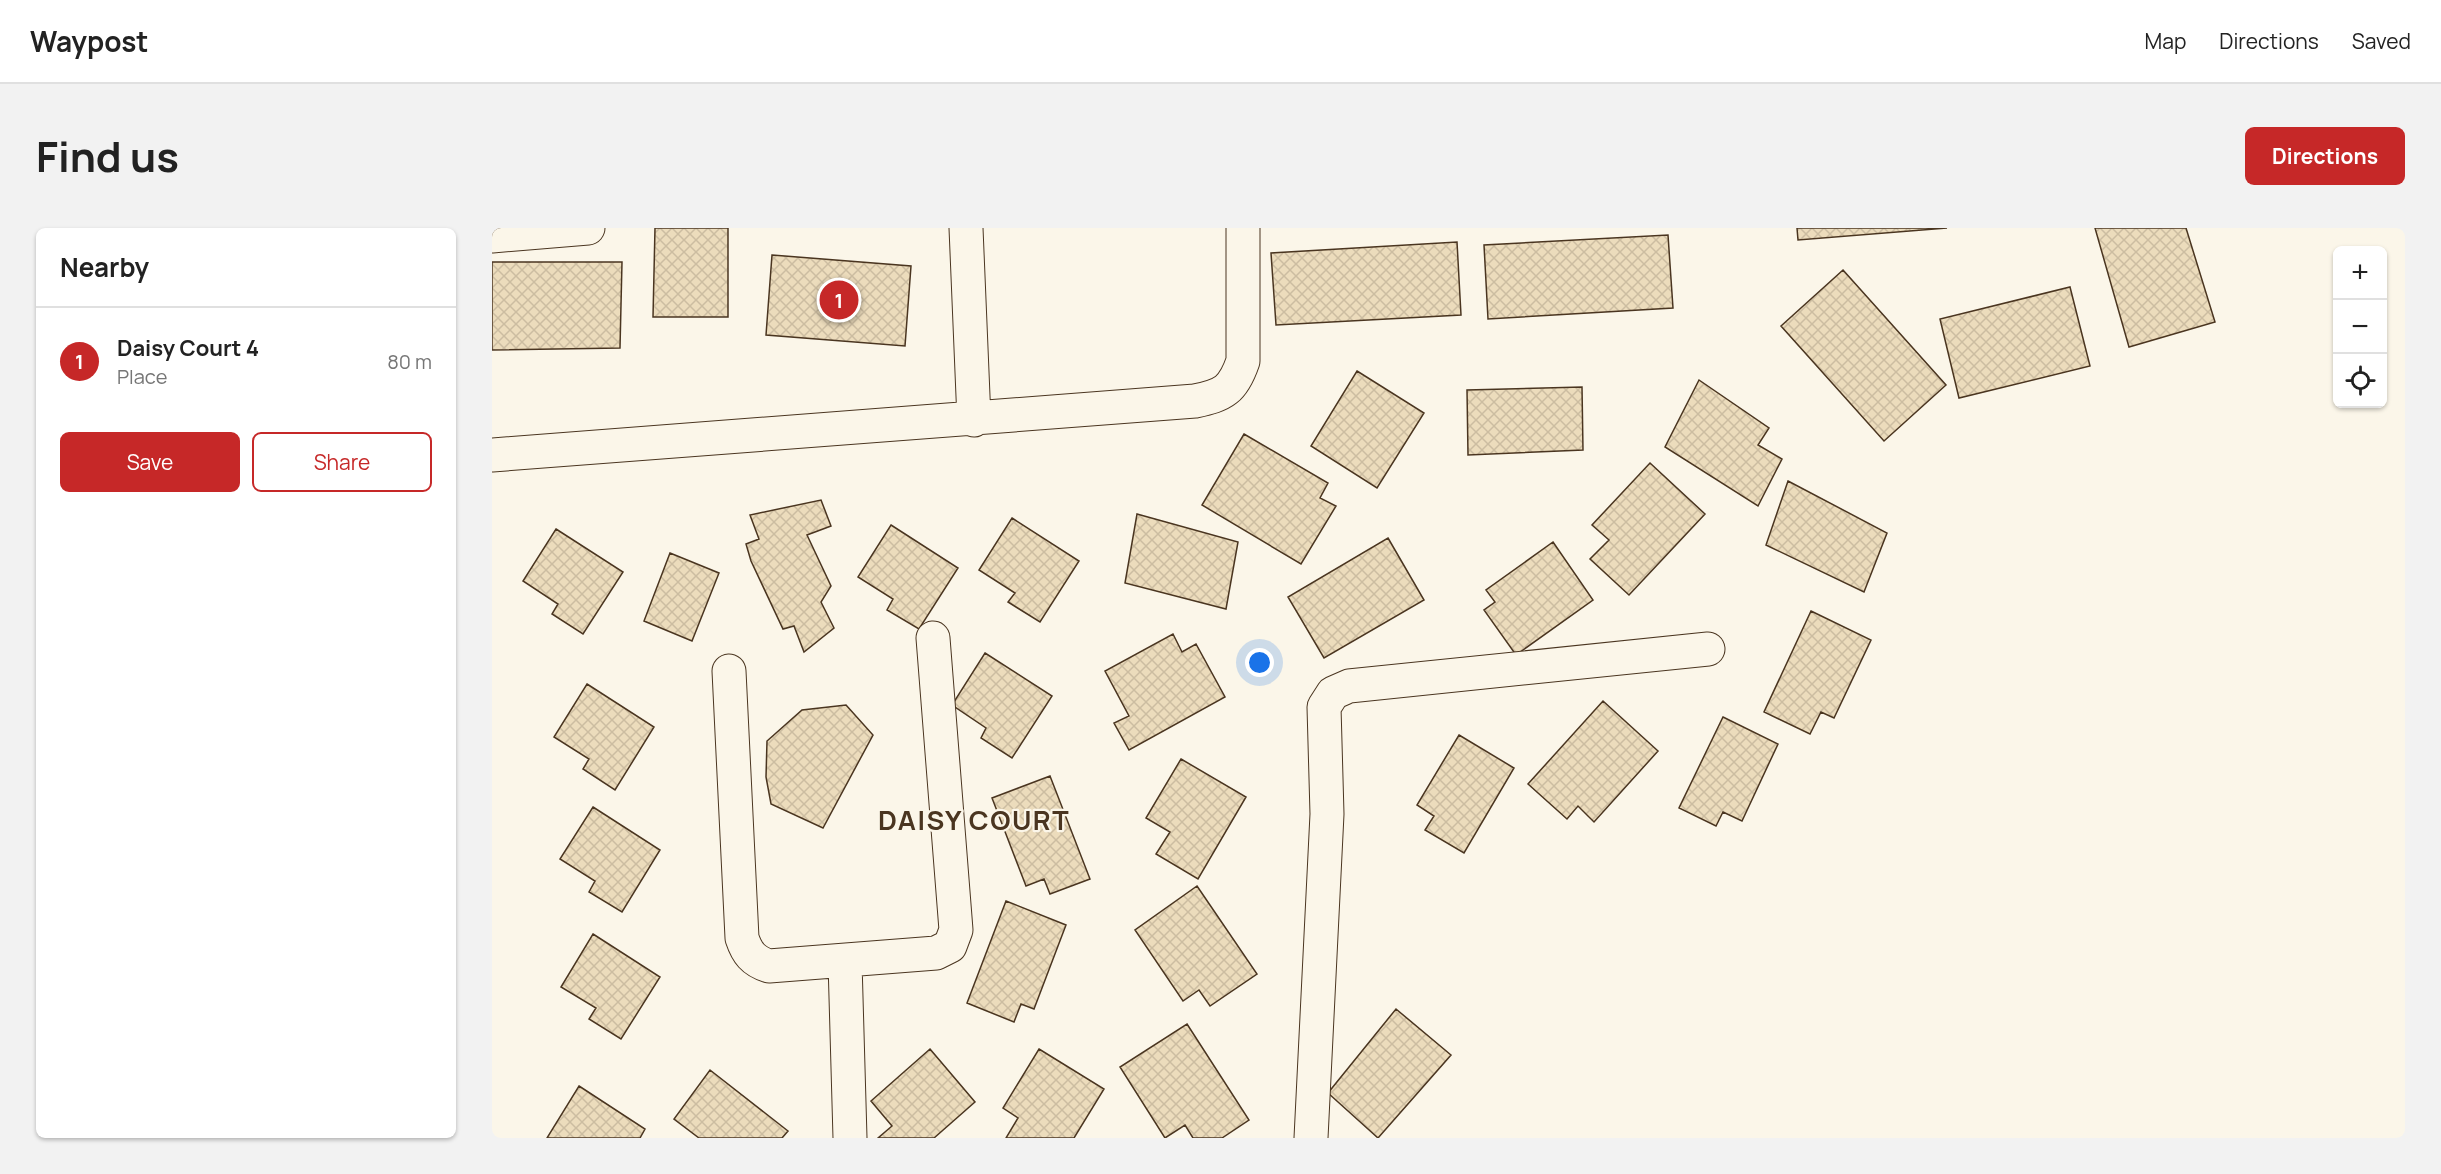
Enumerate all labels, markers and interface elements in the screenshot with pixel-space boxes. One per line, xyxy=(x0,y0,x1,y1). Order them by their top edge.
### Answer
text: Waypost xyxy=(30,22,149,60)
text: Map xyxy=(2145,27,2186,55)
text: Directions xyxy=(2219,27,2319,55)
text: Saved xyxy=(2352,27,2411,55)
text: Find us xyxy=(36,127,179,185)
button: Directions xyxy=(2245,127,2405,185)
map controls xyxy=(2333,246,2387,408)
button: + xyxy=(2333,246,2387,300)
text: Nearby xyxy=(60,249,149,285)
pin: 1 xyxy=(820,278,858,322)
button: − xyxy=(2333,300,2387,354)
text: Daisy Court 4 xyxy=(117,333,259,363)
text: 1 xyxy=(75,348,84,375)
text: 80 m xyxy=(387,348,432,375)
button: locate xyxy=(2333,354,2387,408)
text: Place xyxy=(117,363,167,390)
button: Save xyxy=(60,432,240,492)
button: Share xyxy=(252,432,432,492)
your location xyxy=(1245,648,1274,677)
district label: DAISY COURT xyxy=(878,801,1070,838)

